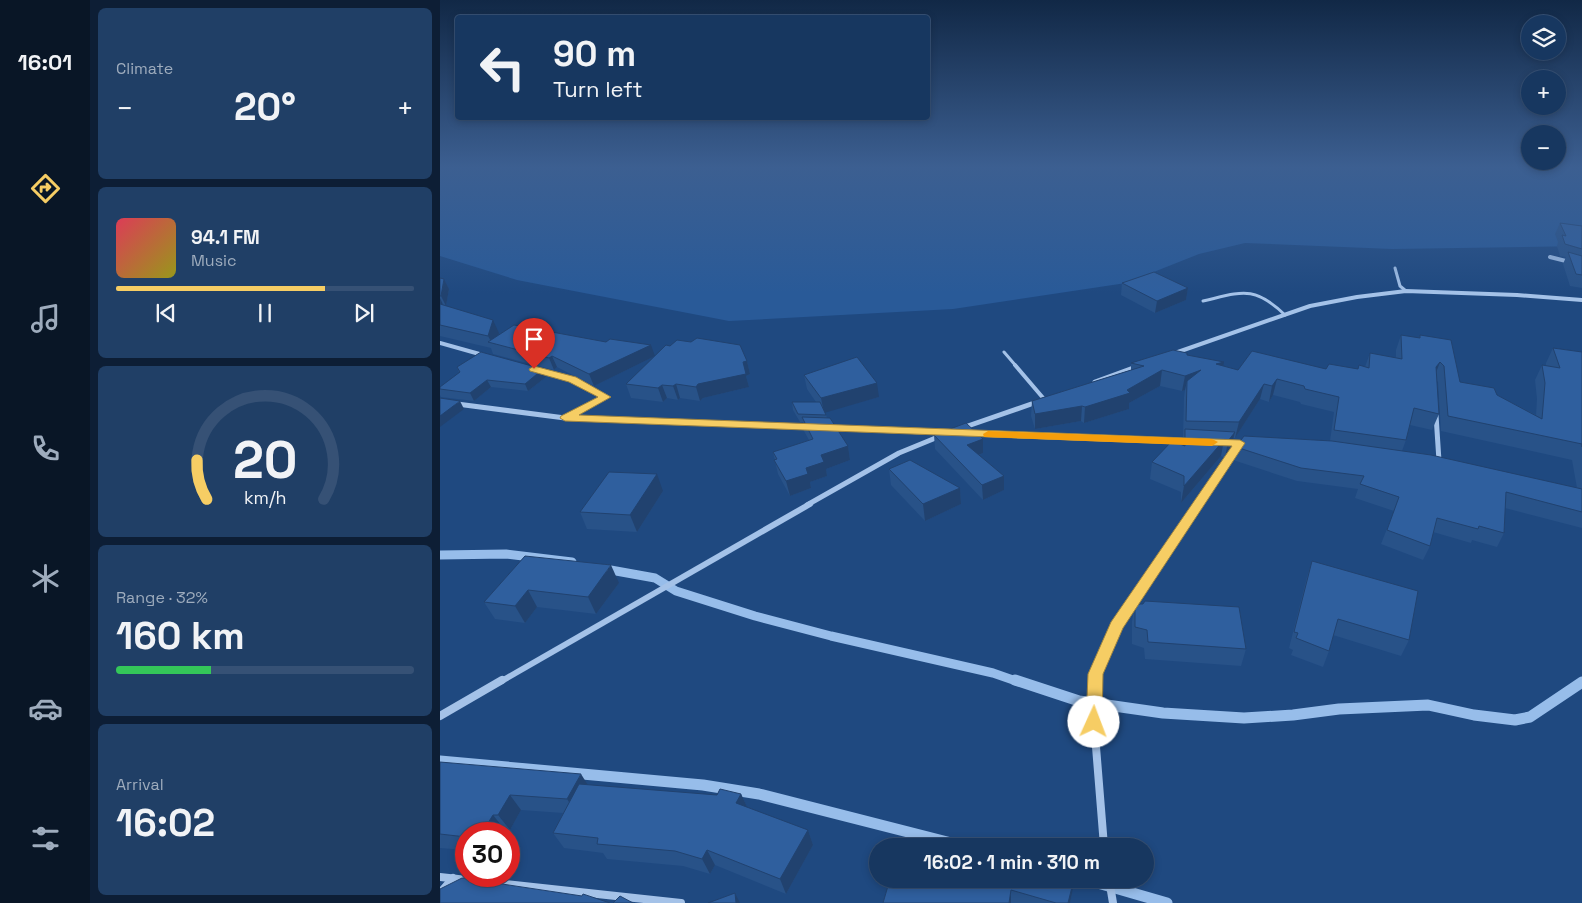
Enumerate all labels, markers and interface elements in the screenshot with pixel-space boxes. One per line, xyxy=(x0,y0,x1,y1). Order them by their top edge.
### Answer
map controls xyxy=(1521,15,1566,170)
button: layers xyxy=(1521,15,1566,60)
text: 90 m xyxy=(553,32,636,76)
icon: left xyxy=(470,35,535,100)
text: 16:01 xyxy=(18,48,72,76)
text: Climate xyxy=(116,58,173,79)
button: + xyxy=(1521,70,1566,115)
text: Turn left xyxy=(553,75,643,103)
text: 20° xyxy=(234,83,296,131)
text: − xyxy=(116,90,133,126)
text: + xyxy=(397,90,414,126)
button: − xyxy=(1521,125,1566,170)
icon: directions xyxy=(28,171,63,206)
text: 94.1 FM xyxy=(191,225,260,250)
text: Music xyxy=(191,250,237,271)
icon: previous xyxy=(152,299,180,327)
icon: pause xyxy=(251,299,279,327)
icon: next xyxy=(350,299,378,327)
icon: music xyxy=(28,301,63,336)
pin xyxy=(513,318,555,369)
icon: arrive xyxy=(520,325,548,353)
text: 20 xyxy=(233,427,297,493)
icon: phone xyxy=(28,431,63,466)
text: km/h xyxy=(244,486,286,509)
icon: climate xyxy=(28,561,63,596)
text: Range · 32% xyxy=(116,587,208,608)
text: 160 km xyxy=(116,612,245,660)
icon: car xyxy=(28,691,63,726)
position arrow xyxy=(1067,695,1119,747)
text: Arrival xyxy=(116,774,164,795)
text: 16:02 xyxy=(116,799,215,847)
icon: filters xyxy=(28,821,63,856)
speed limit sign: 30 xyxy=(455,822,520,887)
text: 16:02 · 1 min · 310 m xyxy=(923,850,1100,875)

